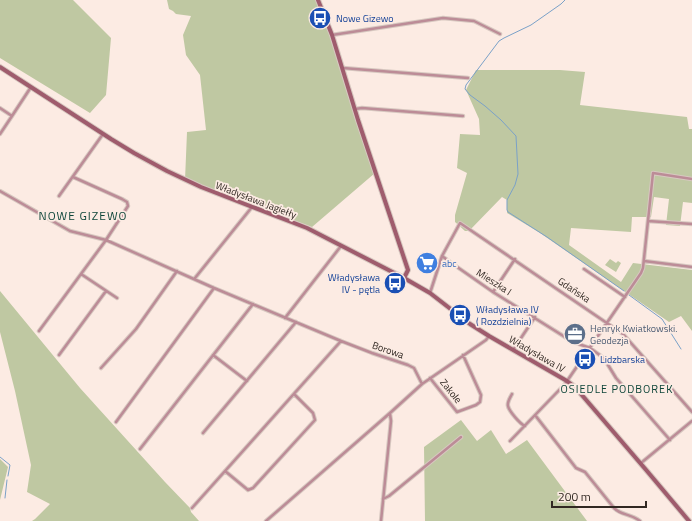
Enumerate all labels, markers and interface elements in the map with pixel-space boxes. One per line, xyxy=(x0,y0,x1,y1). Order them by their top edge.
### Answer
bus stop icon: Nowe Gizewo xyxy=(307,5,333,31)
place label: Nowe Gizewo xyxy=(336,11,393,26)
street label: Władysława Jagiełły xyxy=(213,178,299,222)
district label: NOWE GIZEWO xyxy=(39,206,127,225)
supermarket icon: abc xyxy=(414,250,440,276)
place label: abc xyxy=(442,256,457,271)
street label: Mieszka I xyxy=(473,265,515,299)
place label: Władysława IV - pętla xyxy=(328,270,380,297)
bus stop icon: Władysława IV - pętla xyxy=(382,270,408,296)
street label: Gdańska xyxy=(555,274,593,306)
bus stop icon: Władysława IV ( Rozdzielnia) xyxy=(447,302,473,328)
place label: Władysława IV ( Rozdzielnia) xyxy=(476,302,539,329)
office icon: Henryk Kwiatkowski. Geodezja xyxy=(562,321,588,347)
place label: Henryk Kwiatkowski. Geodezja xyxy=(590,321,677,348)
street label: Władysława IV xyxy=(506,332,568,376)
street label: Borowa xyxy=(370,338,406,362)
bus stop icon: Lidzbarska xyxy=(572,346,598,372)
place label: Lidzbarska xyxy=(600,352,645,367)
street label: Zakole xyxy=(436,376,466,406)
district label: OSIEDLE PODBOREK xyxy=(561,381,673,397)
scale bar xyxy=(552,483,646,509)
text: 200 m xyxy=(558,487,591,506)

